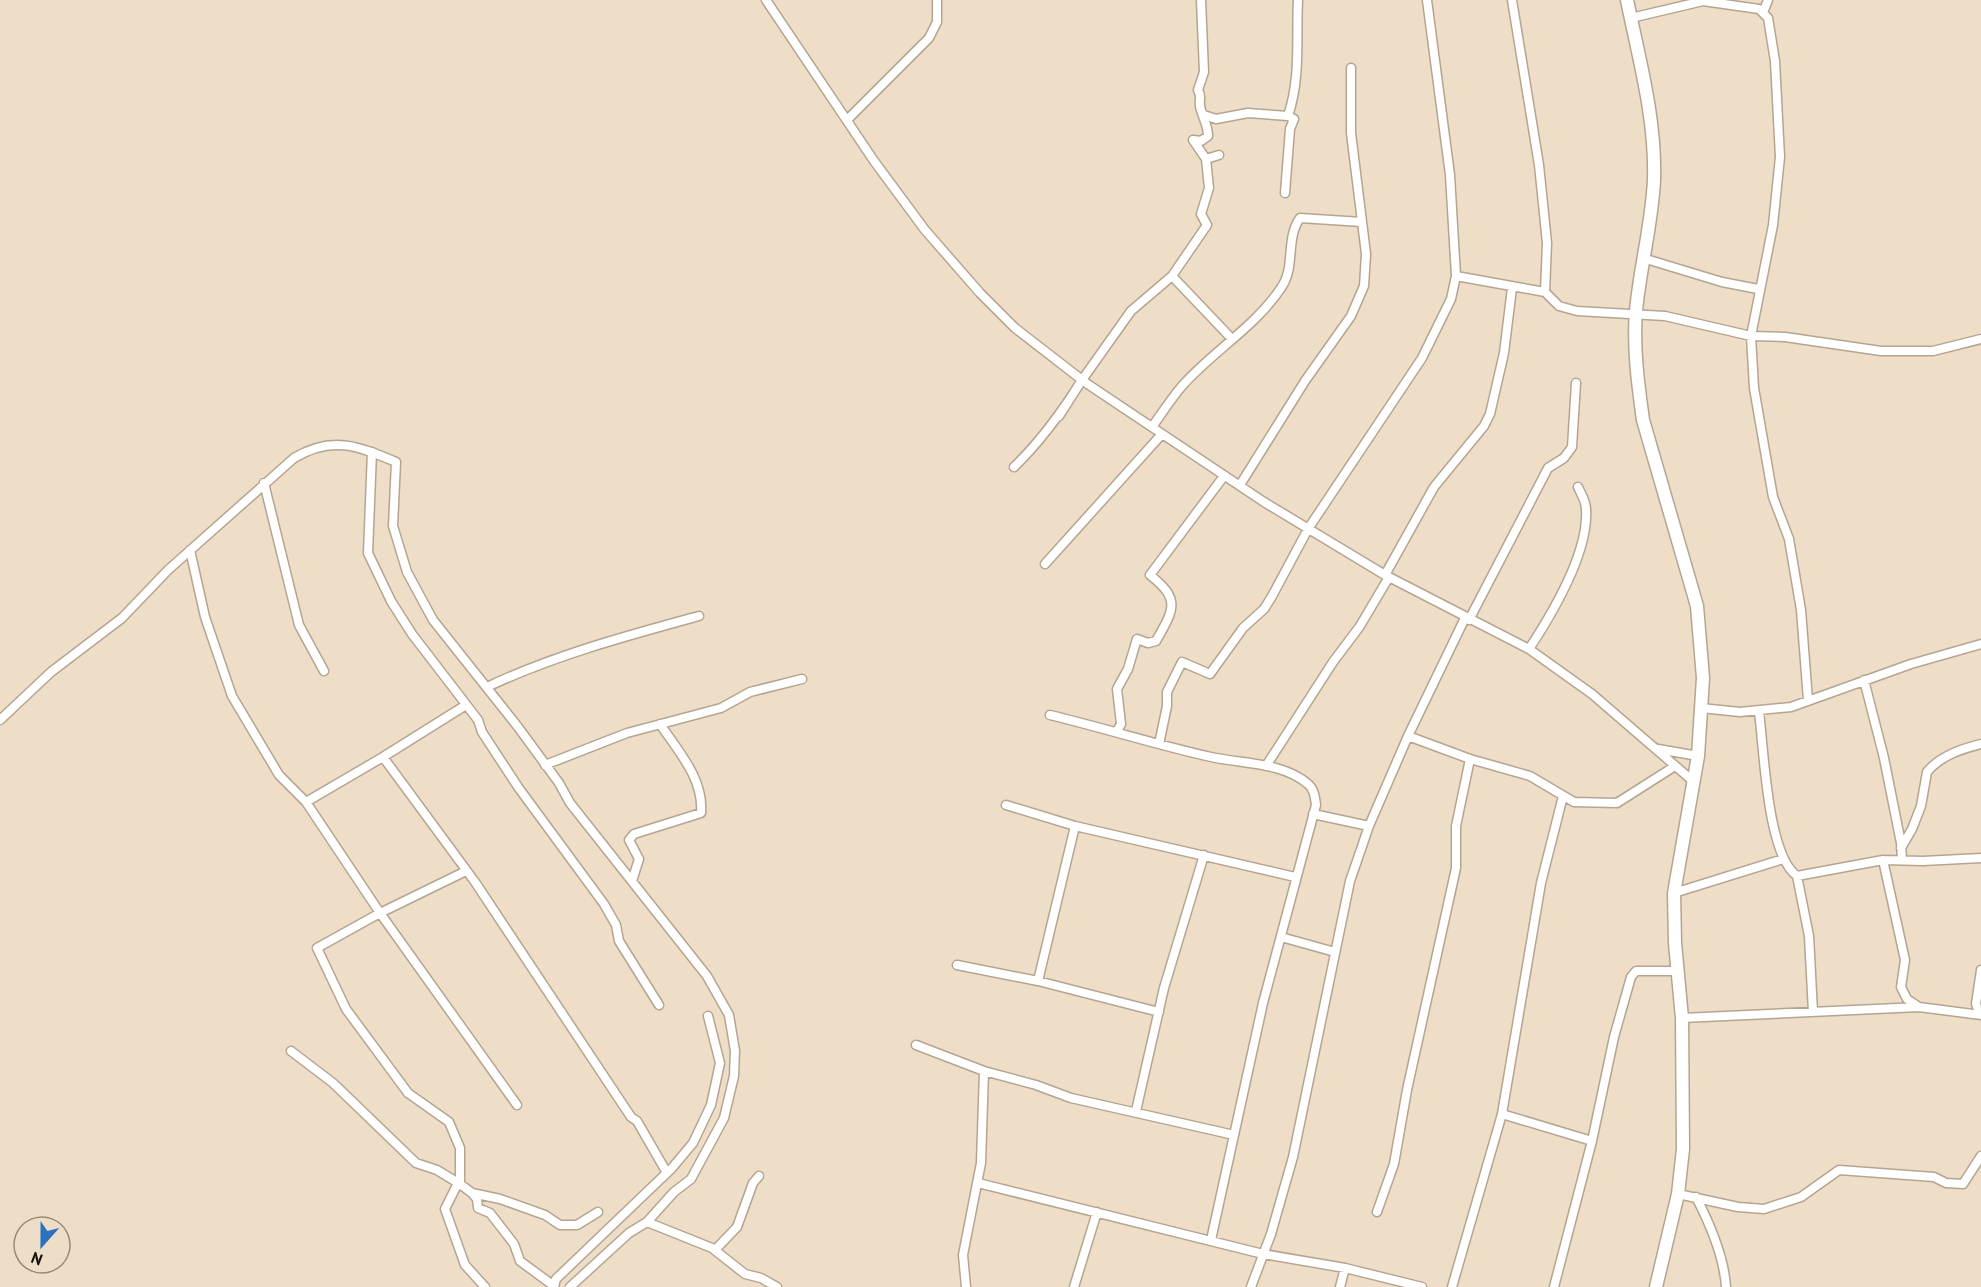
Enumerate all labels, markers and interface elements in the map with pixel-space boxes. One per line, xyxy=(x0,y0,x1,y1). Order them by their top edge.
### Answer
north arrow xyxy=(12,1215,72,1275)
text: N xyxy=(28,1248,45,1270)

